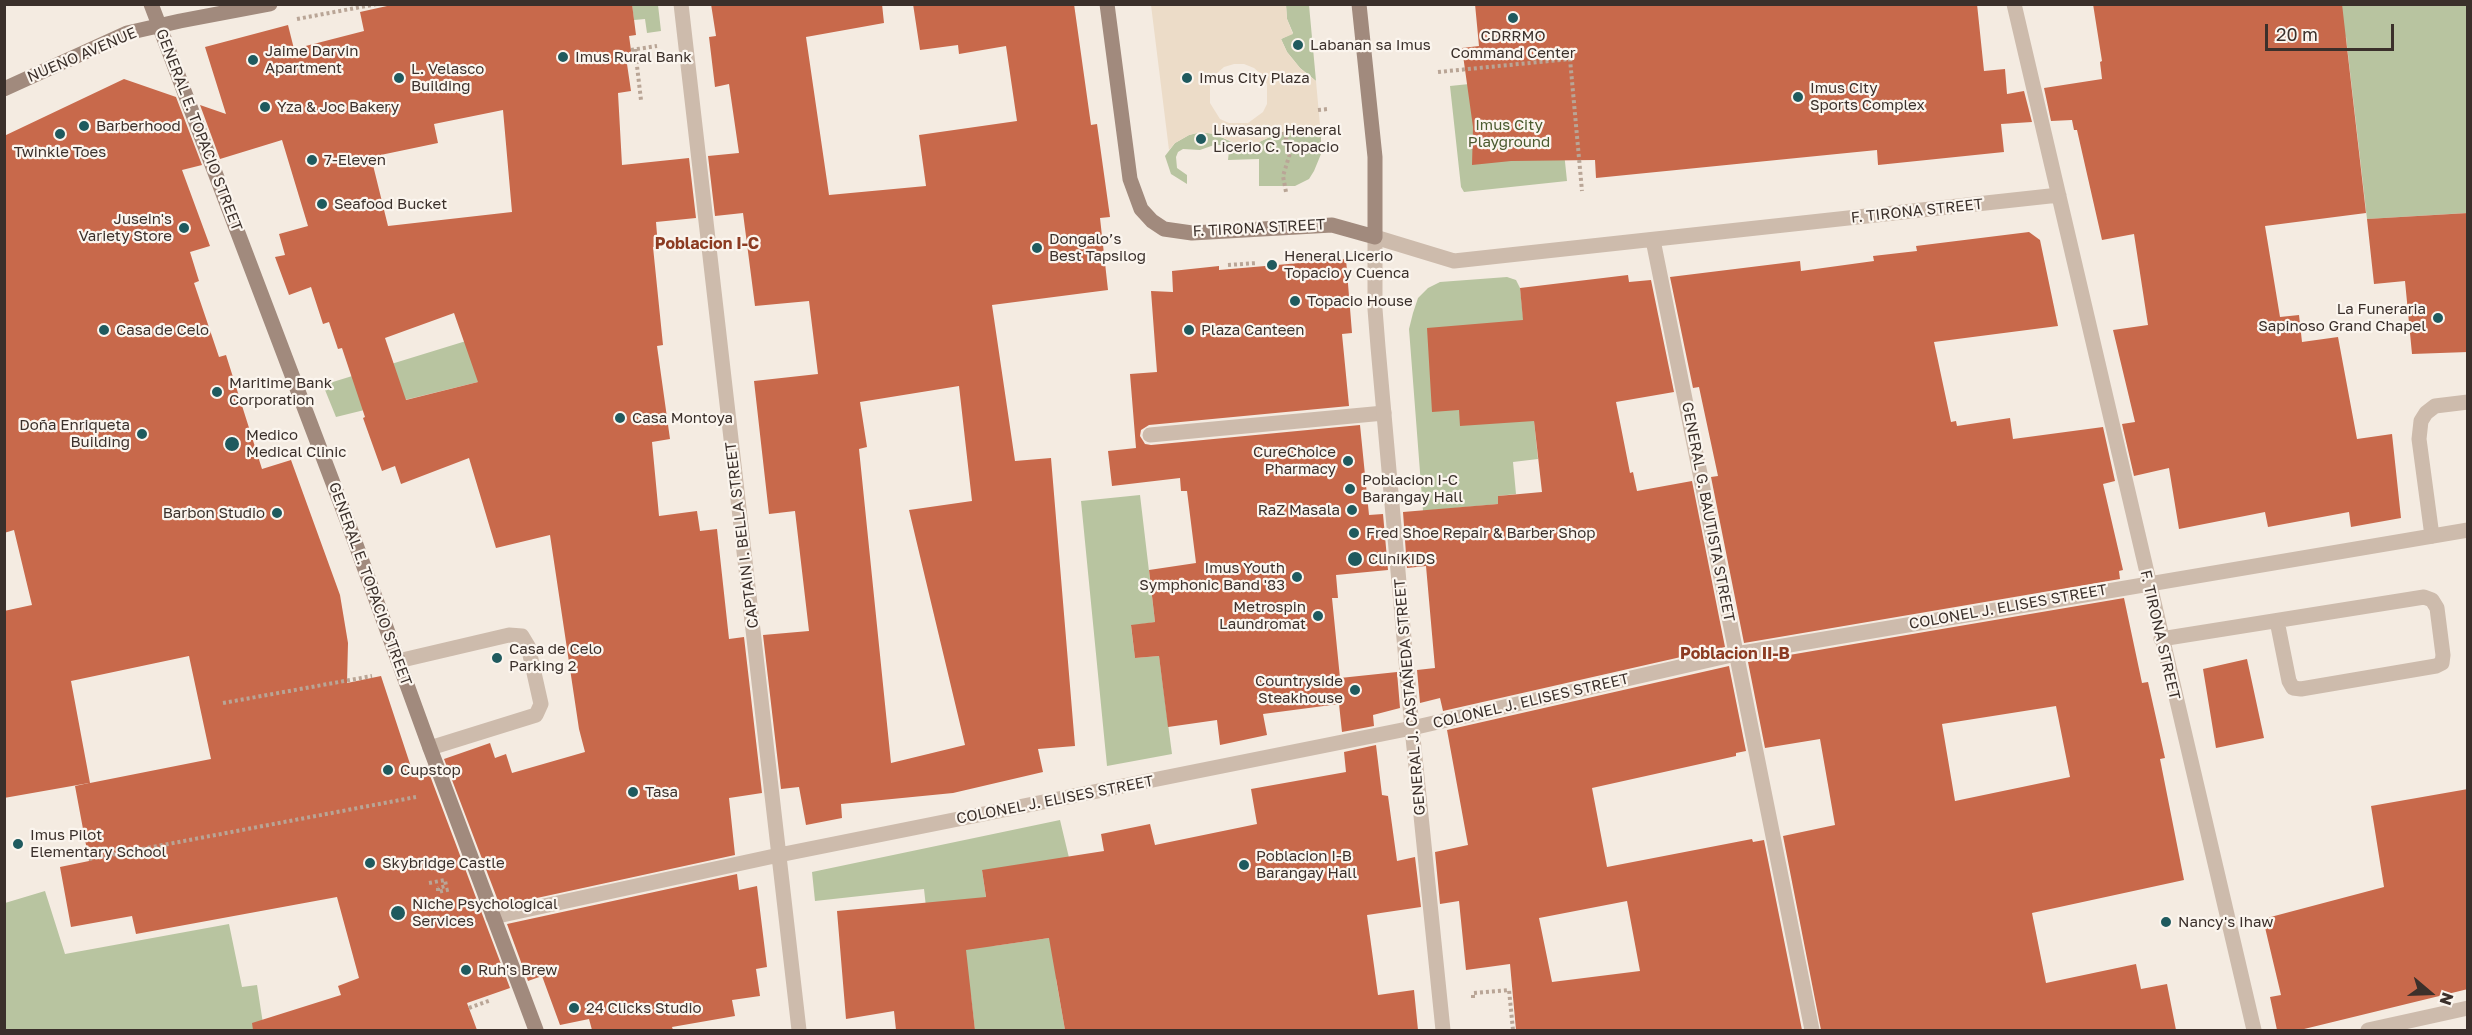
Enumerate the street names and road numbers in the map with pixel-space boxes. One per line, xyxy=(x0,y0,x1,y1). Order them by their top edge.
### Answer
street label: NUENO AVENUE xyxy=(25,24,139,86)
street label: GENERAL E. TOPACIO STREET xyxy=(152,26,246,234)
street label: F. TIRONA STREET xyxy=(1850,195,1984,227)
street label: F. TIRONA STREET xyxy=(1192,216,1326,240)
street label: GENERAL G. BAUTISTA STREET xyxy=(1678,400,1738,624)
street label: CAPTAIN I. BELLA STREET xyxy=(722,441,762,629)
street label: GENERAL E. TOPACIO STREET xyxy=(325,480,415,688)
street label: F. TIRONA STREET xyxy=(2136,568,2184,702)
street label: GENERAL J. CASTAÑEDA STREET xyxy=(1391,578,1429,816)
street label: COLONEL J. ELISES STREET xyxy=(1908,581,2108,633)
street label: COLONEL J. ELISES STREET xyxy=(1431,670,1631,732)
street label: COLONEL J. ELISES STREET xyxy=(955,772,1155,828)

